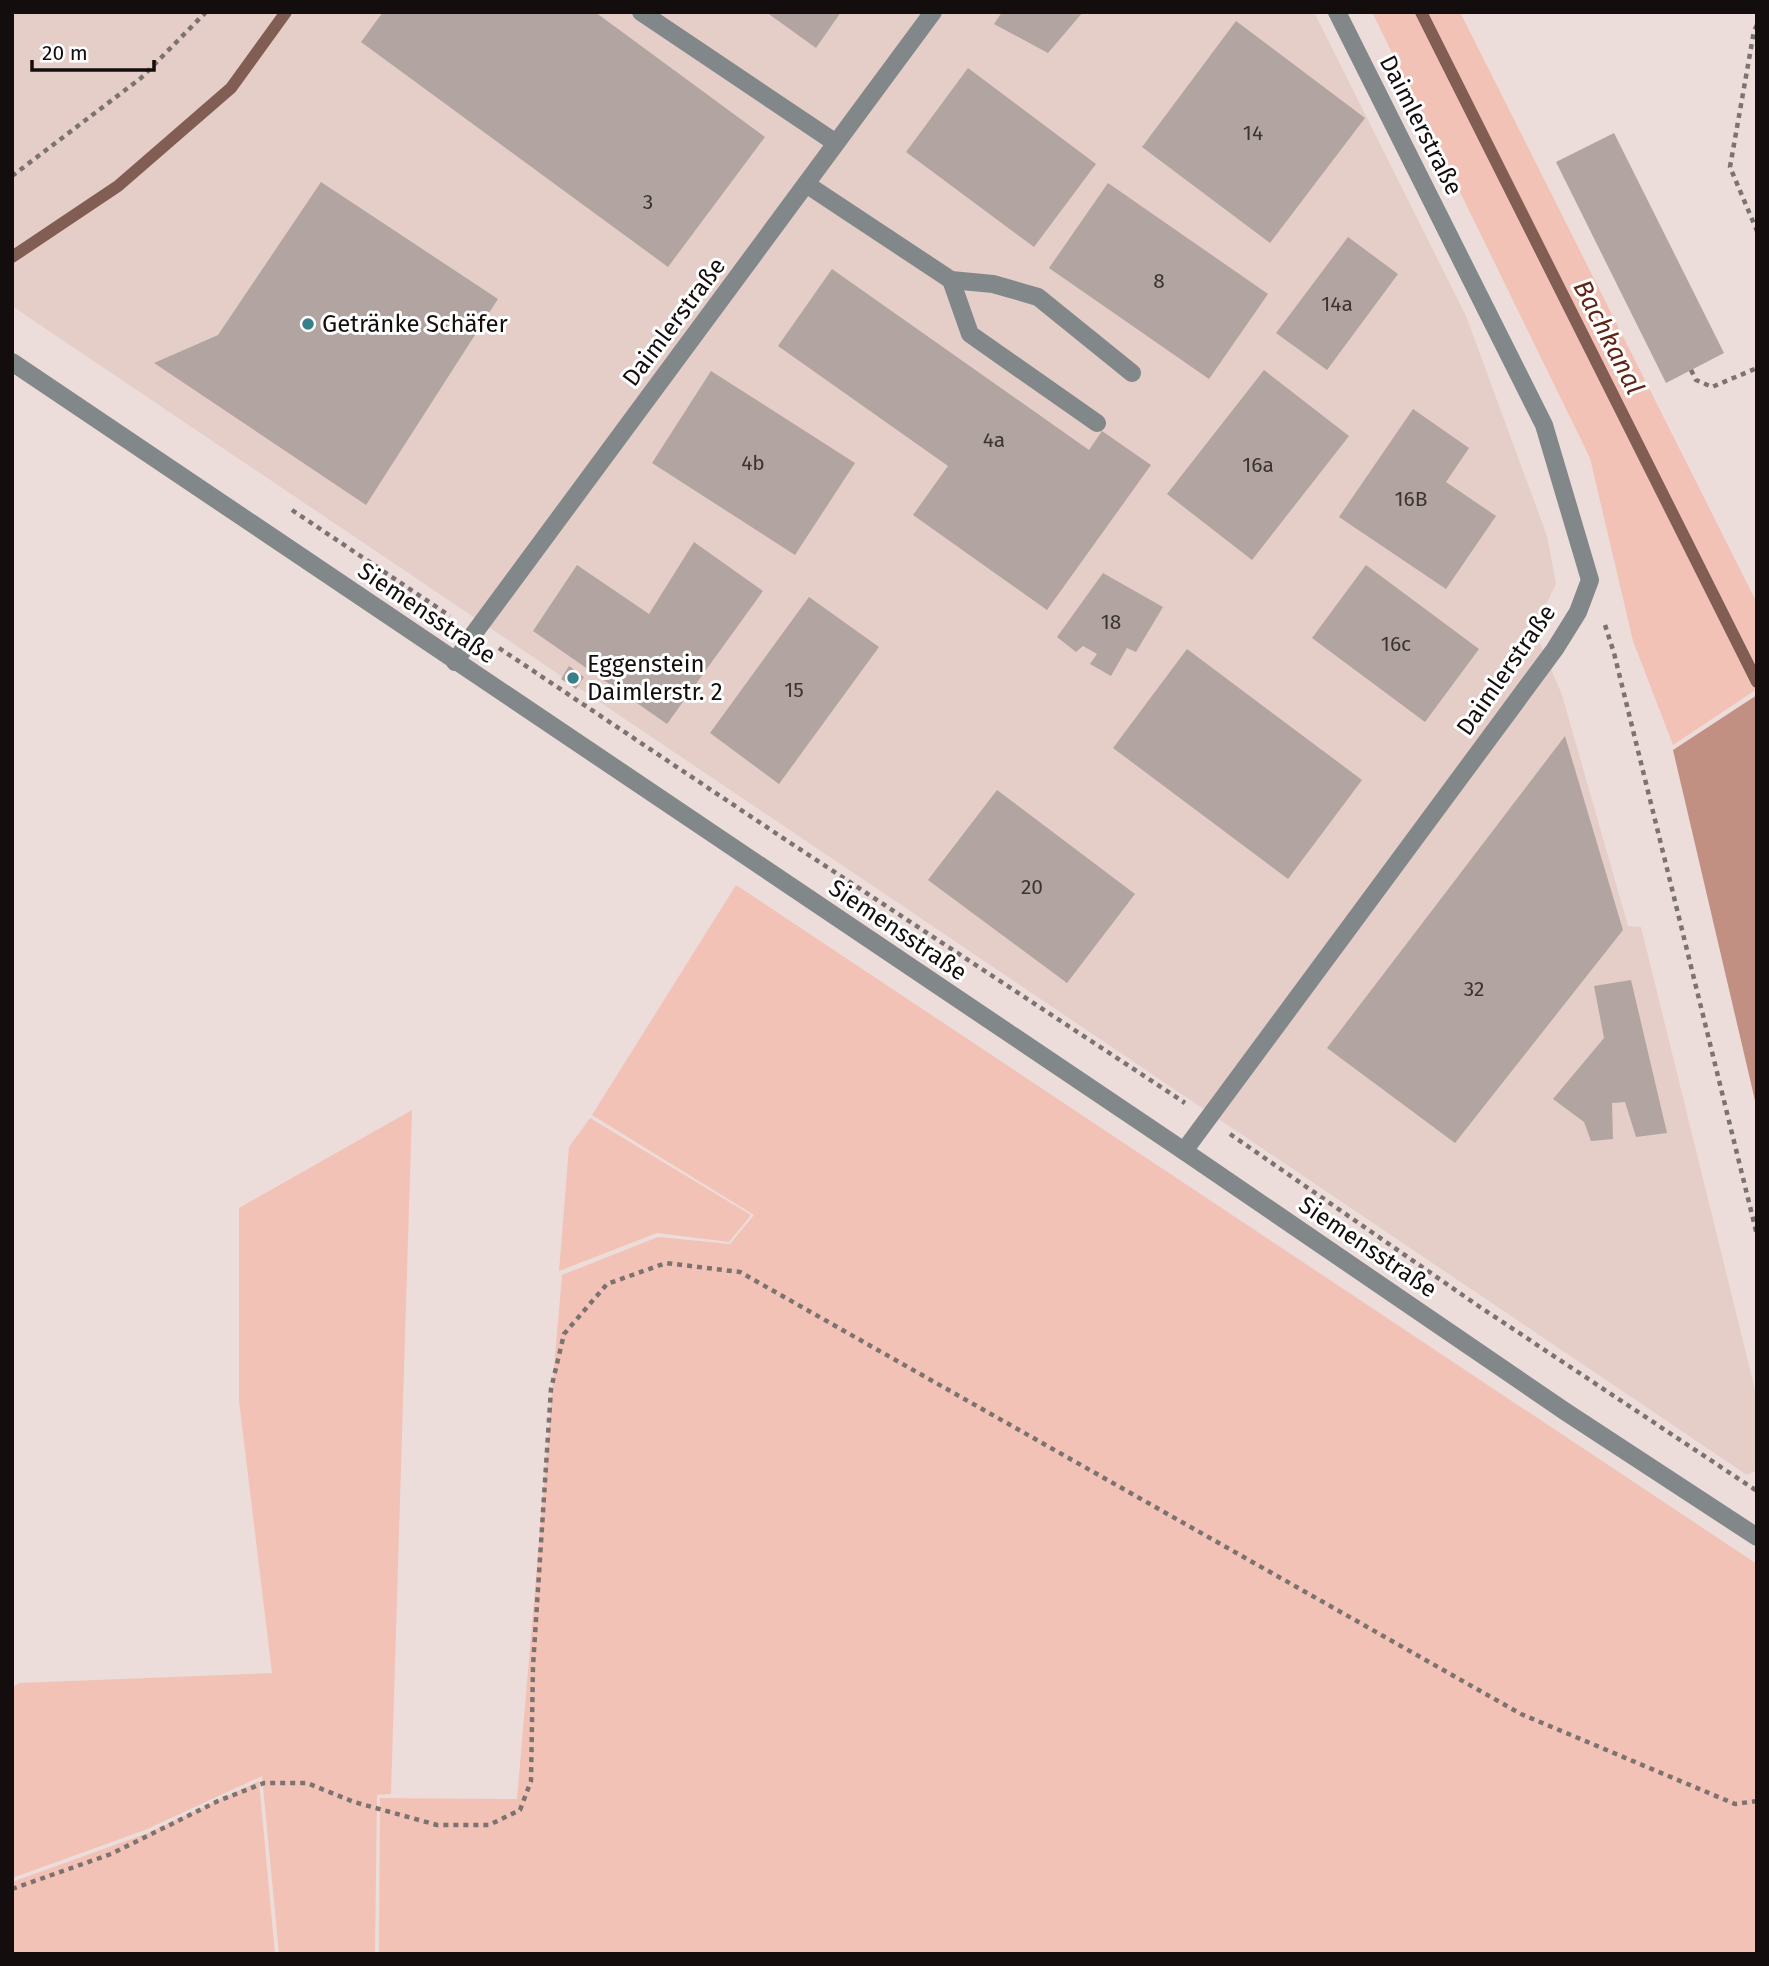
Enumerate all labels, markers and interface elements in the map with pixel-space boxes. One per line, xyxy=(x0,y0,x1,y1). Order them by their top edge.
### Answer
scale bar xyxy=(32,28,154,72)
text: 20 m xyxy=(42,40,88,66)
street label: Daimlerstraße xyxy=(1374,50,1468,200)
house number: 14 xyxy=(1243,120,1263,146)
house number: 3 xyxy=(643,189,653,215)
street label: Daimlerstraße xyxy=(617,252,731,392)
house number: 8 xyxy=(1153,268,1165,294)
water label: Bachkanal xyxy=(1567,275,1651,400)
house number: 14a xyxy=(1321,291,1353,317)
place label: Getränke Schäfer xyxy=(322,310,508,338)
marker: Getränke Schäfer xyxy=(300,316,316,332)
house number: 4a xyxy=(983,427,1005,453)
house number: 4b xyxy=(741,450,765,476)
house number: 16a xyxy=(1242,452,1274,478)
house number: 16B xyxy=(1394,486,1428,512)
street label: Siemensstraße xyxy=(353,557,501,669)
street label: Daimlerstraße xyxy=(1451,599,1561,741)
house number: 18 xyxy=(1101,609,1121,635)
house number: 16c xyxy=(1381,631,1411,657)
place label: Eggenstein Daimlerstr. 2 xyxy=(587,650,723,706)
marker: Eggenstein Daimlerstr. 2 xyxy=(565,670,581,686)
house number: 15 xyxy=(784,677,804,703)
street label: Siemensstraße xyxy=(824,874,972,986)
house number: 20 xyxy=(1021,874,1043,900)
house number: 32 xyxy=(1464,976,1484,1002)
street label: Siemensstraße xyxy=(1294,1191,1442,1303)

